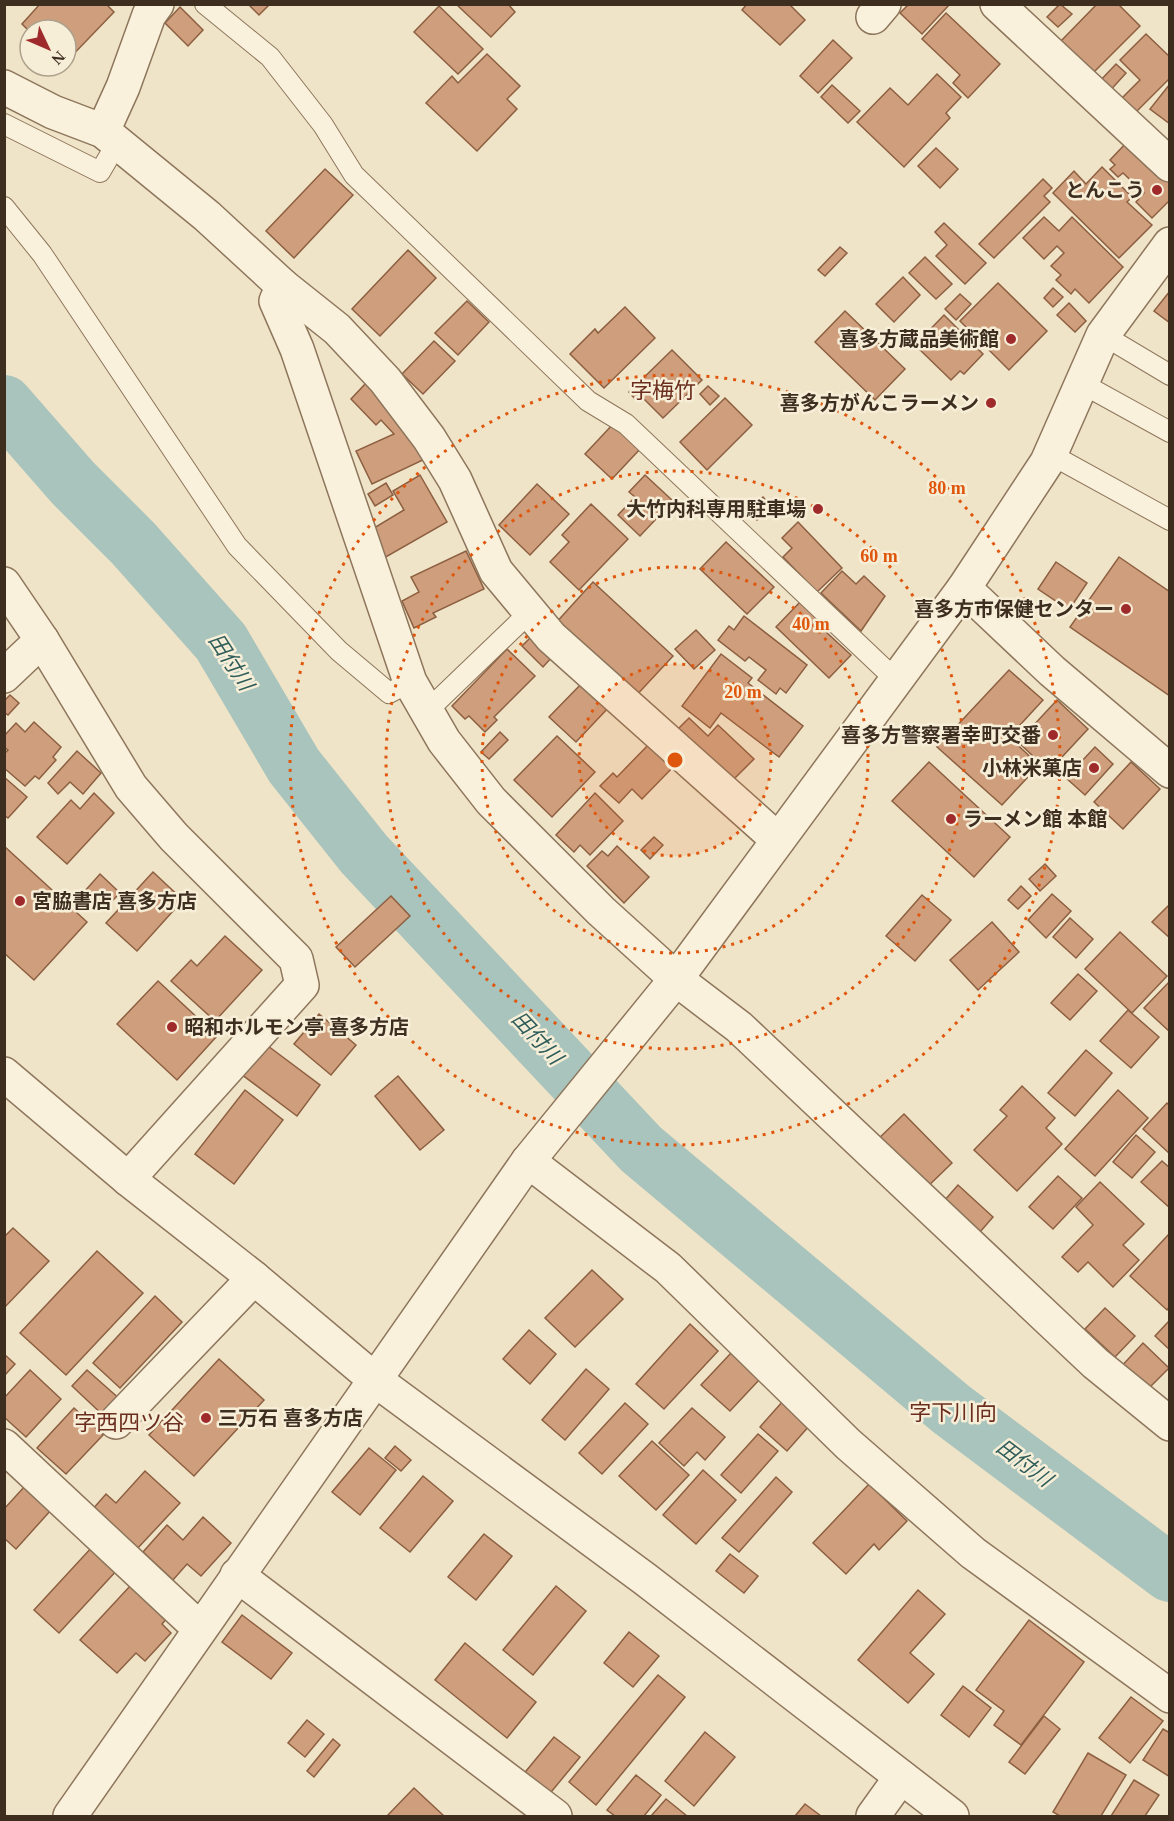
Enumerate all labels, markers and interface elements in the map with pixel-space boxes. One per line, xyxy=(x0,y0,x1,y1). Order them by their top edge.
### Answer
north arrow xyxy=(18,18,78,78)
text: N xyxy=(48,48,69,68)
place label: とんこう xyxy=(1065,179,1145,201)
marker: とんこう xyxy=(1150,183,1164,197)
place label: 喜多方蔵品美術館 xyxy=(839,328,999,350)
marker: 喜多方蔵品美術館 xyxy=(1004,332,1018,346)
district label: 字梅竹 xyxy=(630,378,696,403)
place label: 喜多方がんこラーメン xyxy=(780,392,979,414)
marker: 喜多方がんこラーメン xyxy=(984,396,998,410)
text: 80 m xyxy=(928,478,966,498)
place label: 大竹内科専用駐車場 xyxy=(626,498,806,520)
marker: 大竹内科専用駐車場 xyxy=(811,502,825,516)
text: 60 m xyxy=(860,546,898,566)
place label: 喜多方市保健センター xyxy=(914,598,1114,620)
marker: 喜多方市保健センター xyxy=(1119,602,1133,616)
text: 40 m xyxy=(792,614,830,634)
water label: 田付川 xyxy=(204,629,259,697)
text: 20 m xyxy=(724,682,762,702)
place label: 喜多方警察署幸町交番 xyxy=(841,724,1041,746)
marker: 喜多方警察署幸町交番 xyxy=(1046,728,1060,742)
centre of rings xyxy=(665,750,685,770)
place label: 小林米菓店 xyxy=(982,757,1082,779)
marker: 小林米菓店 xyxy=(1087,761,1101,775)
place label: ラーメン館 本館 xyxy=(963,808,1107,830)
marker: ラーメン館 本館 xyxy=(944,812,958,826)
place label: 宮脇書店 喜多方店 xyxy=(32,890,197,912)
marker: 宮脇書店 喜多方店 xyxy=(13,894,27,908)
water label: 田付川 xyxy=(507,1007,569,1071)
place label: 昭和ホルモン亭 喜多方店 xyxy=(184,1016,409,1038)
marker: 昭和ホルモン亭 喜多方店 xyxy=(165,1020,179,1034)
district label: 字下川向 xyxy=(909,1400,997,1425)
place label: 三万石 喜多方店 xyxy=(218,1407,363,1429)
district label: 字西四ツ谷 xyxy=(74,1410,184,1435)
marker: 三万石 喜多方店 xyxy=(199,1411,213,1425)
water label: 田付川 xyxy=(992,1434,1058,1493)

